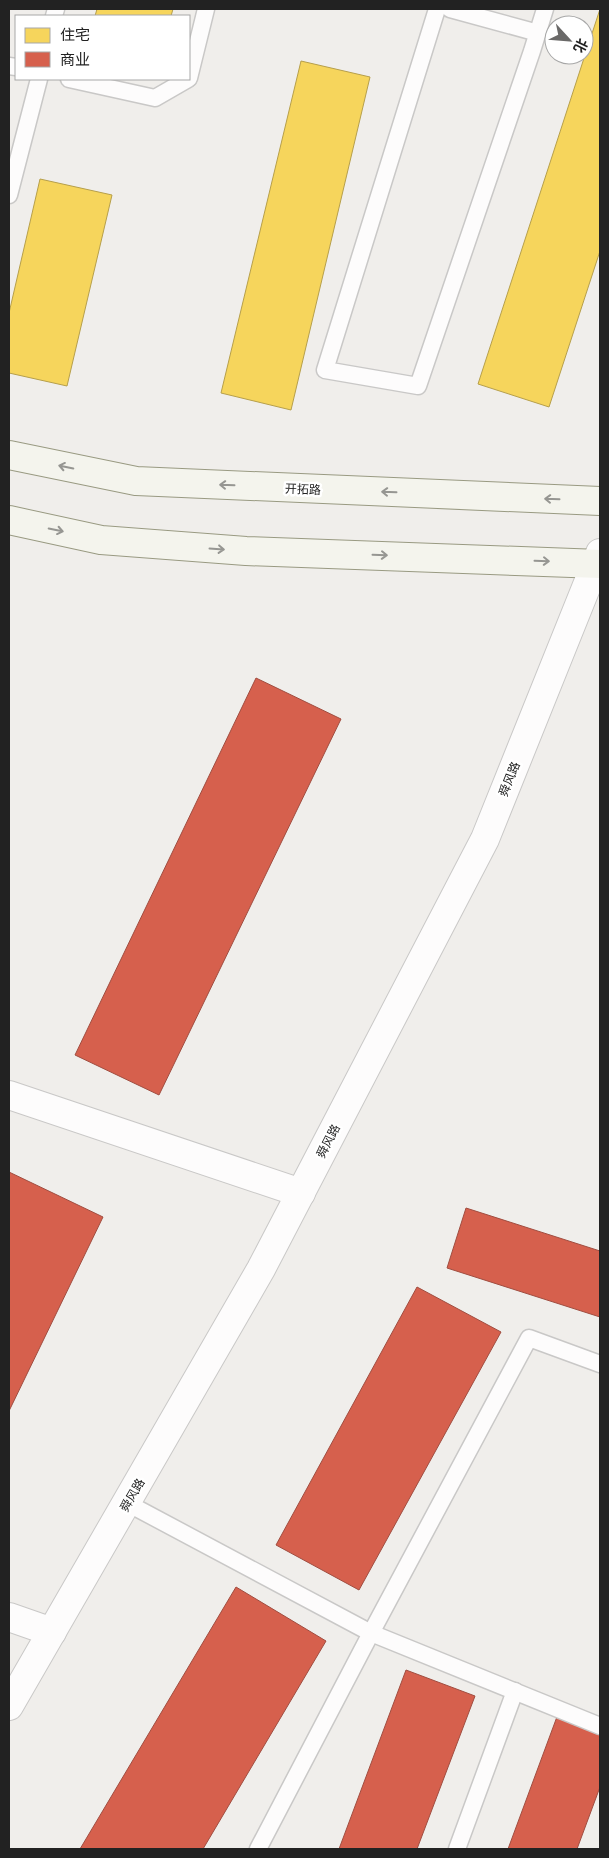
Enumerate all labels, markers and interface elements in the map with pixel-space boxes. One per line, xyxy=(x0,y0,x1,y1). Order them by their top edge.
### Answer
legend xyxy=(15,15,190,80)
north arrow xyxy=(544,15,594,65)
text: 住宅 xyxy=(60,25,90,43)
text: 北 xyxy=(570,36,592,56)
text: 商业 xyxy=(60,50,90,68)
one-way arrow xyxy=(58,462,74,471)
one-way arrow xyxy=(219,481,235,490)
street label: 开拓路 xyxy=(285,481,321,497)
one-way arrow xyxy=(381,488,397,497)
one-way arrow xyxy=(544,495,560,504)
one-way arrow xyxy=(48,526,64,535)
one-way arrow xyxy=(209,544,225,553)
one-way arrow xyxy=(372,551,388,560)
one-way arrow xyxy=(534,556,550,566)
street label: 舜风路 xyxy=(495,759,523,799)
street label: 舜风路 xyxy=(313,1122,343,1160)
street label: 舜风路 xyxy=(117,1476,147,1514)

